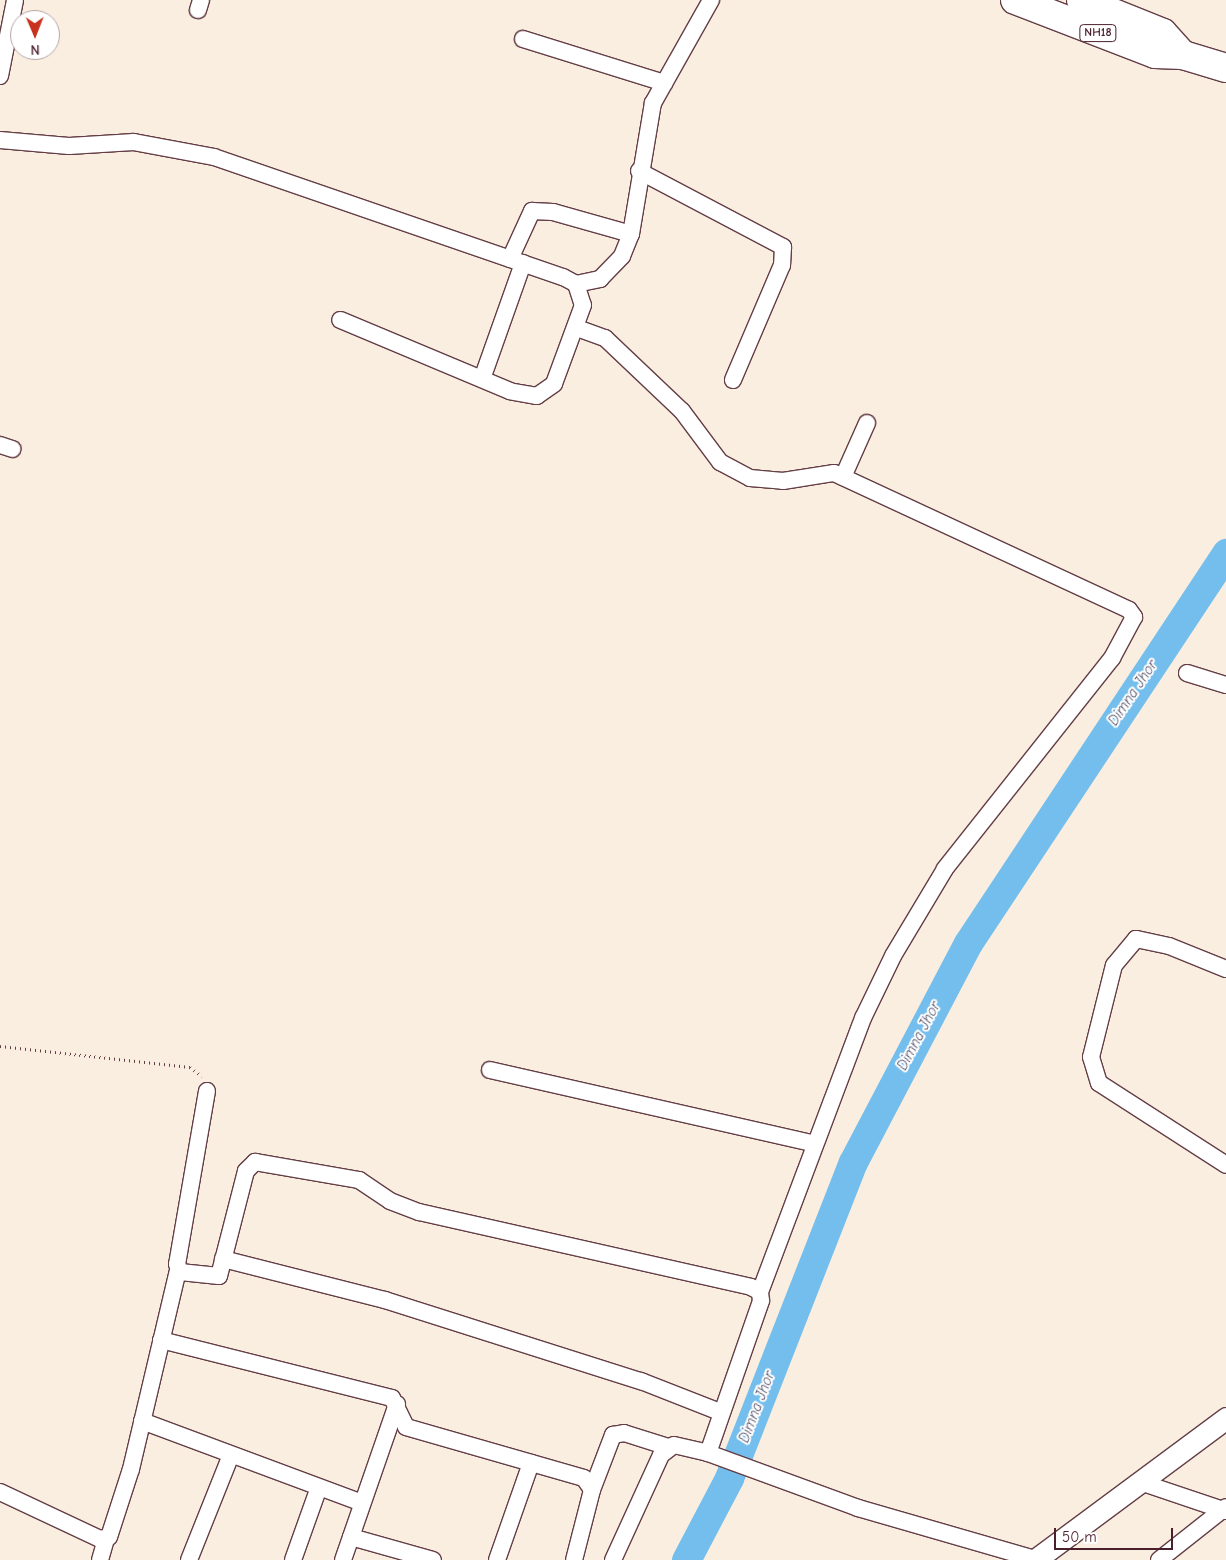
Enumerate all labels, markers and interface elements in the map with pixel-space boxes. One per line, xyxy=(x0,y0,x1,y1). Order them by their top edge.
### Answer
north arrow xyxy=(10,10,60,60)
road number: NH18 xyxy=(1079,23,1117,42)
text: N xyxy=(31,41,40,58)
water label: Dimna Jhor xyxy=(1105,657,1161,729)
water label: Dimna Jhor xyxy=(893,999,945,1073)
water label: Dimna Jhor xyxy=(735,1369,779,1445)
scale bar xyxy=(1056,1518,1175,1550)
text: 50 m xyxy=(1062,1528,1097,1546)

